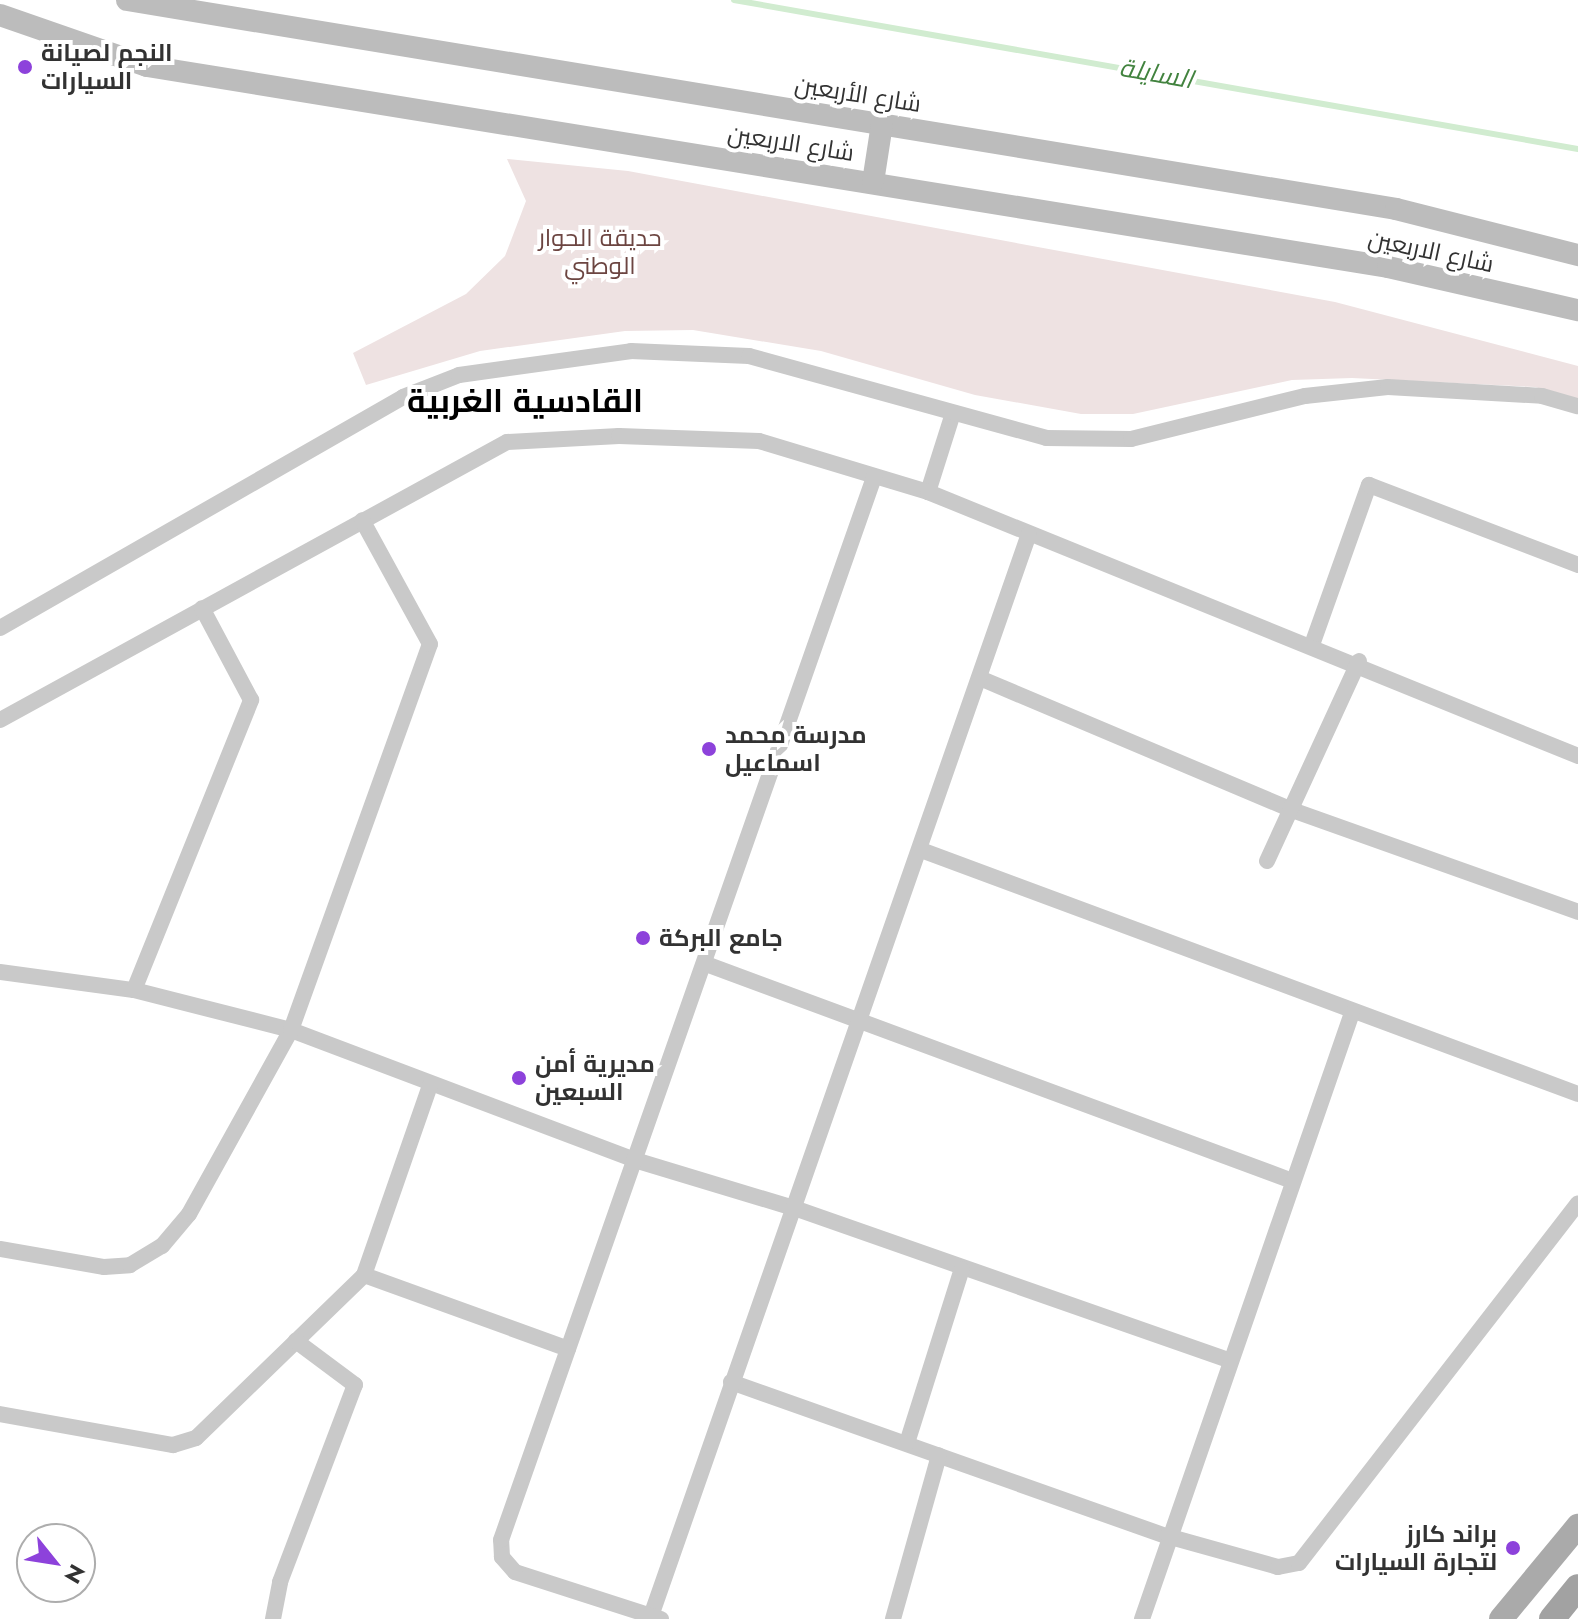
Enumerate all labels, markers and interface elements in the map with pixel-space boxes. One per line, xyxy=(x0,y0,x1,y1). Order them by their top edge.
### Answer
place label: النجم لصيانة السيارات xyxy=(41,39,173,95)
water label: السايلة xyxy=(1117,52,1195,96)
marker: النجم لصيانة السيارات xyxy=(16,58,34,76)
street label: شارع الأربعين xyxy=(793,70,923,118)
street label: شارع الاربعين xyxy=(726,119,856,167)
park label: حديقة الحوار الوطني xyxy=(538,224,662,280)
street label: شارع الاربعين xyxy=(1366,224,1496,278)
district label: القادسية الغربية xyxy=(407,382,643,420)
place label: مدرسة محمد اسماعيل xyxy=(725,721,867,777)
marker: مدرسة محمد اسماعيل xyxy=(700,740,718,758)
place label: جامع البركة xyxy=(659,924,783,952)
marker: جامع البركة xyxy=(634,929,652,947)
place label: مديرية أمن السبعين xyxy=(535,1050,655,1106)
marker: مديرية أمن السبعين xyxy=(510,1069,528,1087)
place label: براند كارز لتجارة السيارات xyxy=(1335,1520,1497,1576)
north arrow xyxy=(16,1523,96,1603)
marker: براند كارز لتجارة السيارات xyxy=(1504,1539,1522,1557)
text: N xyxy=(57,1558,93,1590)

